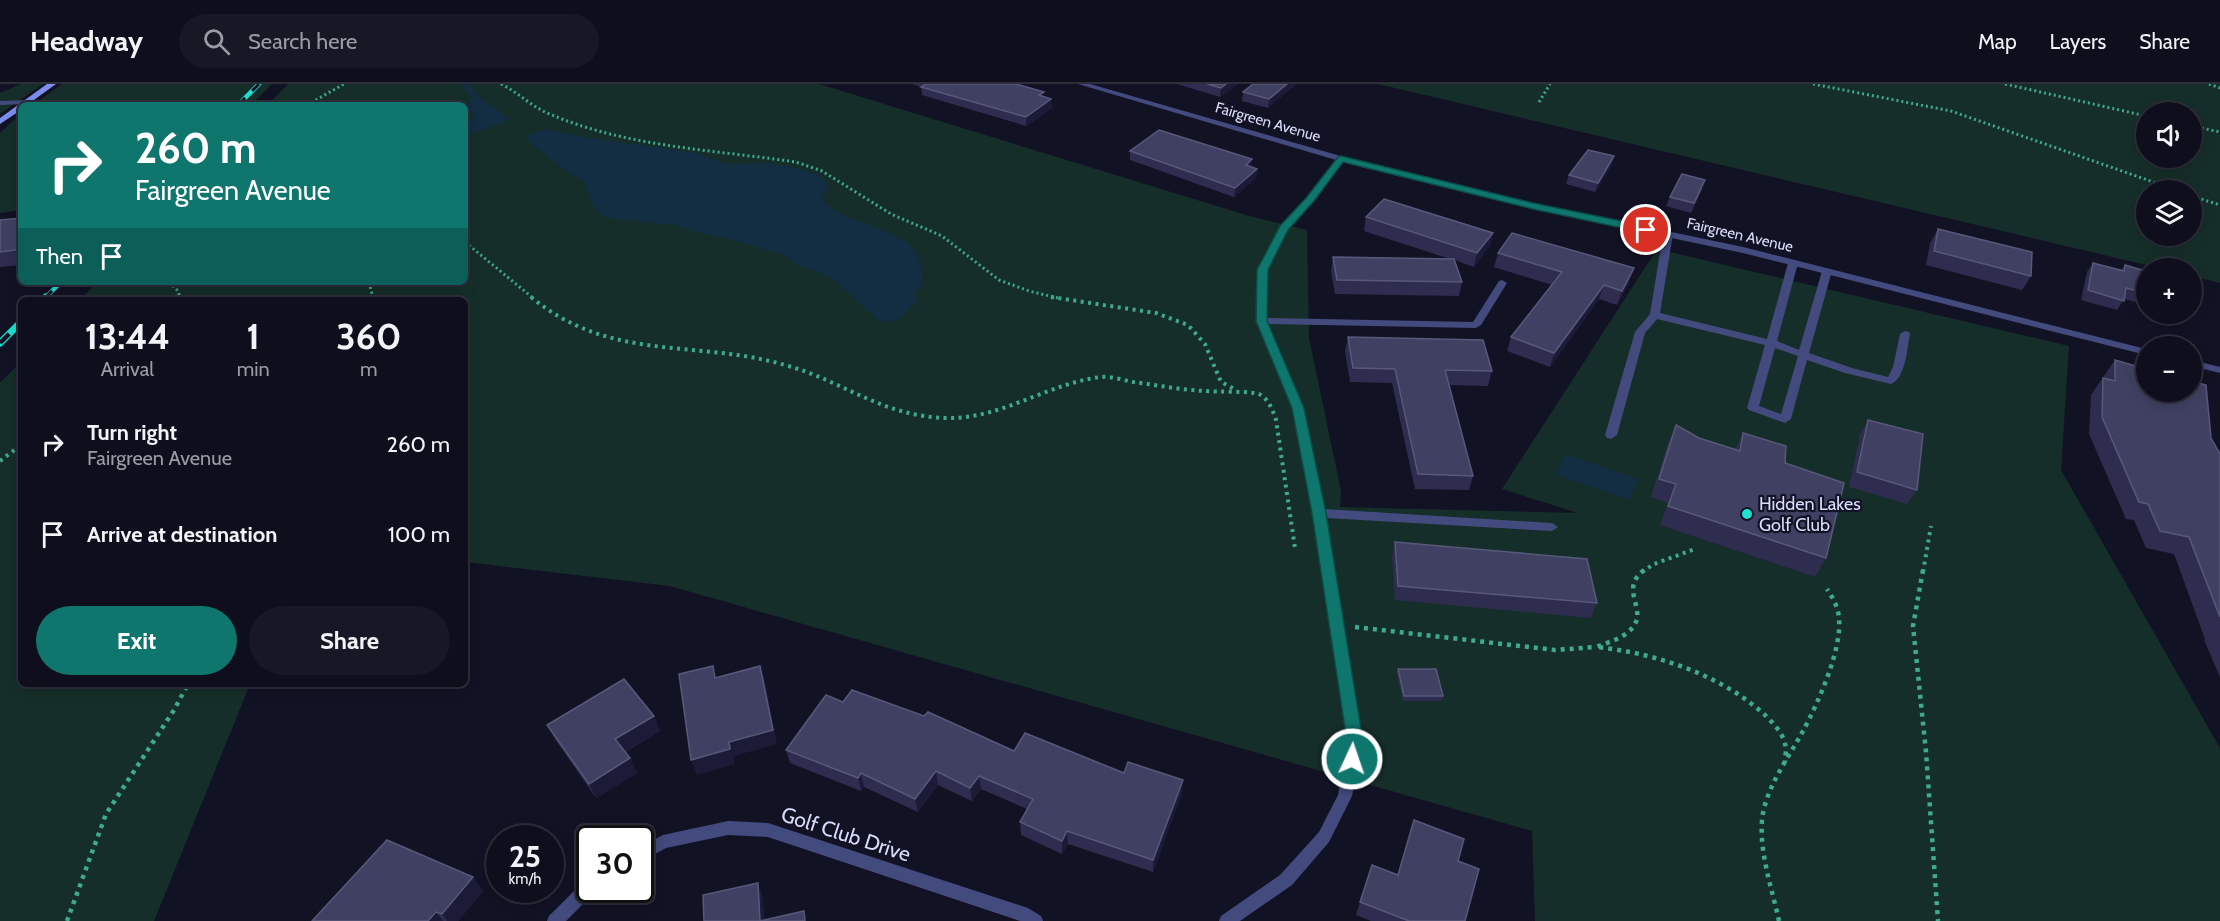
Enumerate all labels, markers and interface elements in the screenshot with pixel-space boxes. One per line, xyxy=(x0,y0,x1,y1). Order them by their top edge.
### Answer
search box xyxy=(179,14,599,68)
text: Headway xyxy=(30,24,143,58)
icon: search xyxy=(200,25,233,58)
text: Search here xyxy=(248,28,357,55)
text: Map xyxy=(1978,29,2017,54)
text: Layers xyxy=(2050,29,2106,54)
text: Share xyxy=(2139,29,2190,54)
street label: Fairgreen Avenue xyxy=(1213,98,1323,146)
map controls xyxy=(2136,102,2202,402)
button: sound xyxy=(2136,102,2202,168)
text: 260 m xyxy=(135,122,256,174)
icon: right xyxy=(36,126,114,204)
text: Fairgreen Avenue xyxy=(135,174,331,207)
button: layers xyxy=(2136,180,2202,246)
pin xyxy=(1620,204,1671,255)
icon: arrive xyxy=(1629,213,1662,246)
street label: Fairgreen Avenue xyxy=(1685,214,1795,256)
icon: arrive xyxy=(95,240,128,273)
text: Then xyxy=(36,243,83,270)
button: + xyxy=(2136,258,2202,324)
text: 13:44 xyxy=(85,314,170,358)
text: 1 xyxy=(247,314,260,358)
text: 360 xyxy=(336,314,401,358)
button: − xyxy=(2136,336,2202,402)
text: Arrival xyxy=(101,357,154,381)
text: min xyxy=(237,357,270,381)
text: m xyxy=(360,357,378,381)
text: Turn right xyxy=(87,419,177,446)
icon: right xyxy=(36,428,69,461)
text: 260 m xyxy=(386,431,450,458)
text: Fairgreen Avenue xyxy=(87,446,232,470)
place label: Hidden Lakes Golf Club xyxy=(1759,493,1861,536)
marker: Hidden Lakes Golf Club xyxy=(1740,507,1754,521)
icon: arrive xyxy=(36,518,69,551)
text: Arrive at destination xyxy=(87,521,277,548)
text: 100 m xyxy=(388,521,450,548)
button: Exit xyxy=(36,606,237,675)
button: Share xyxy=(249,606,450,675)
position arrow xyxy=(1320,727,1384,791)
street label: Golf Club Drive xyxy=(778,801,914,867)
speed limit sign: 30 xyxy=(576,825,654,903)
text: 25 xyxy=(509,838,541,875)
text: km/h xyxy=(509,870,541,888)

